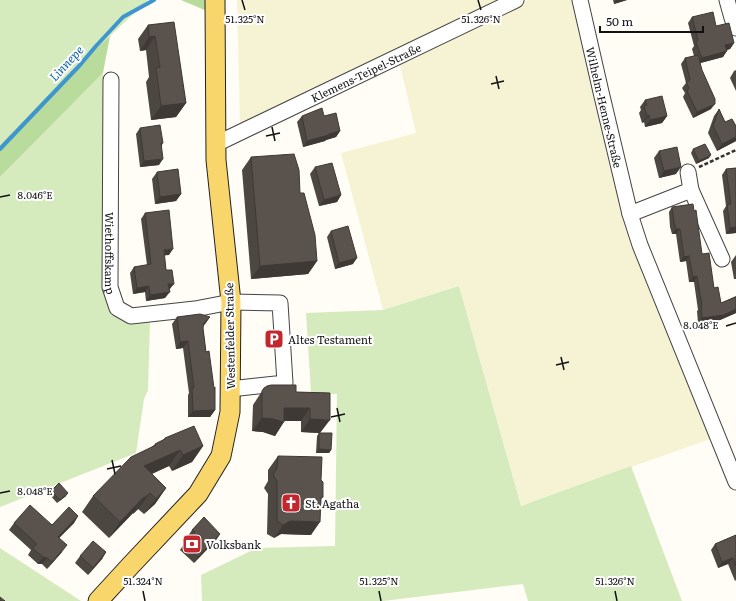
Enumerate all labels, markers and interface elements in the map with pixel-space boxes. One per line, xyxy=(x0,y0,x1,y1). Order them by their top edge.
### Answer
scale bar xyxy=(600,8,703,34)
text: 51.325°N xyxy=(225,11,265,26)
text: 51.326°N xyxy=(461,11,501,26)
text: 50 m xyxy=(606,12,633,30)
street label: Klemens-Teipel-Straße xyxy=(308,39,424,105)
water label: Linnepe xyxy=(45,41,87,85)
street label: Wilhelm-Henne-Straße xyxy=(583,45,627,169)
text: 8.046°E xyxy=(17,187,53,202)
street label: Wiethoffskamp xyxy=(102,212,120,296)
street label: Westenfelder Straße xyxy=(220,282,238,389)
text: 8.048°E xyxy=(683,317,719,332)
parking icon: Altes Testament xyxy=(263,328,285,350)
place label: Altes Testament xyxy=(288,331,373,347)
text: 8.048°E xyxy=(17,483,53,498)
church icon: St. Agatha xyxy=(280,492,302,514)
place label: St. Agatha xyxy=(305,495,359,511)
bank icon: Volksbank xyxy=(181,533,203,555)
place label: Volksbank xyxy=(206,536,261,552)
text: 51.324°N xyxy=(123,573,163,588)
text: 51.325°N xyxy=(359,573,399,588)
text: 51.326°N xyxy=(595,573,635,588)

